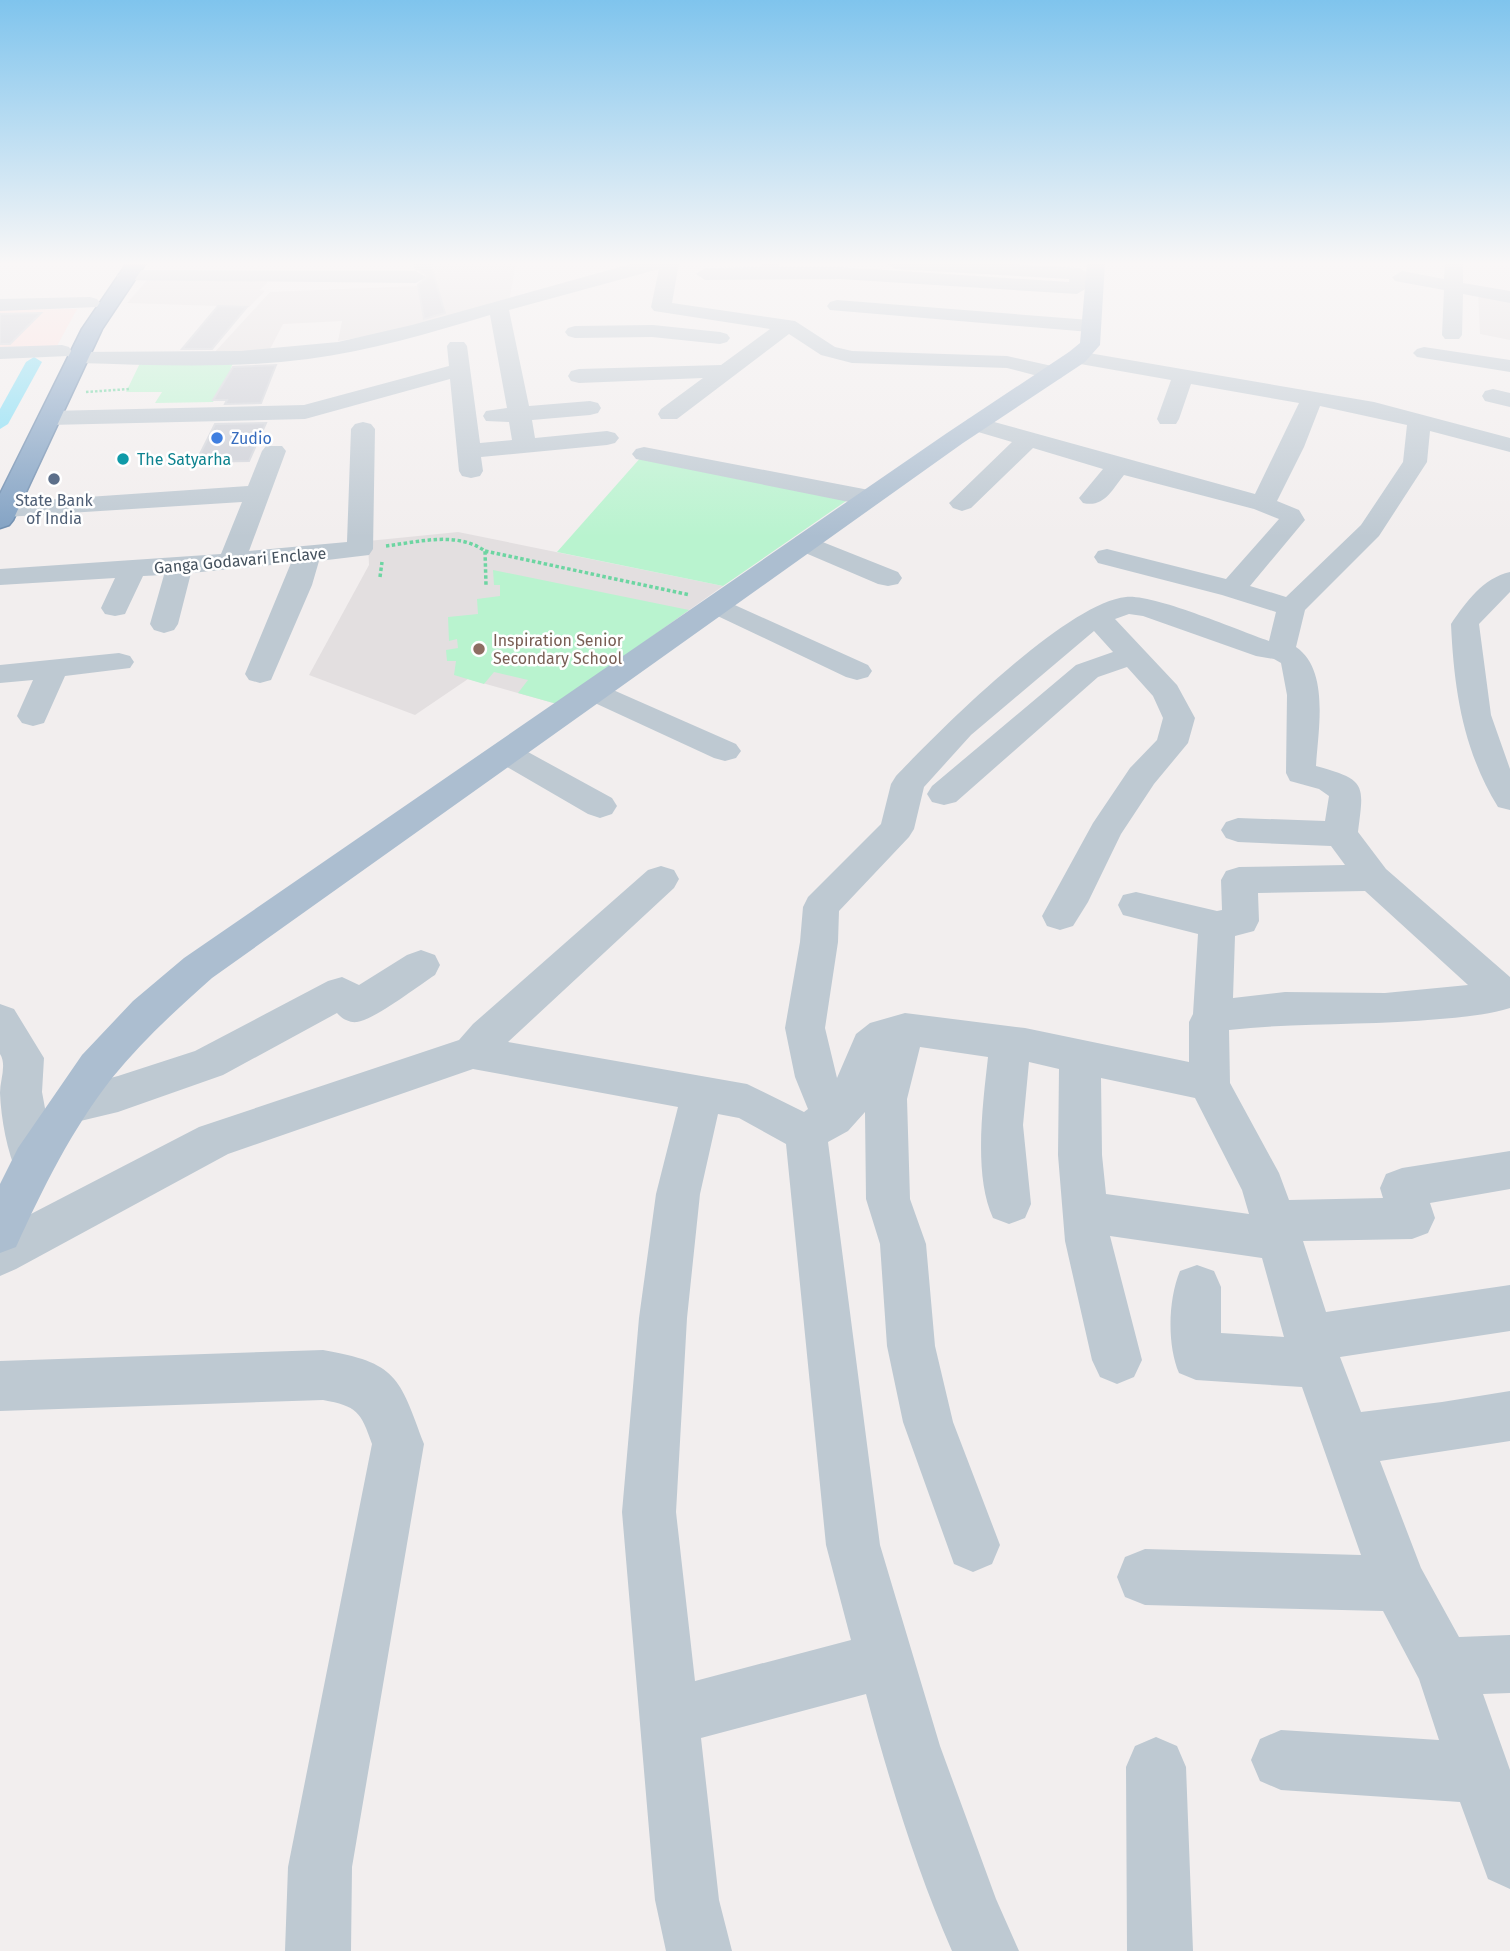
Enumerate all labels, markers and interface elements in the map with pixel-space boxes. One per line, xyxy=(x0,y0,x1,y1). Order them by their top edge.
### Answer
place label: Zudio xyxy=(231,429,272,448)
marker: Zudio xyxy=(209,430,225,446)
place label: The Satyarha xyxy=(137,450,231,469)
marker: The Satyarha xyxy=(115,451,131,467)
marker: State Bank of India xyxy=(46,471,62,487)
place label: State Bank of India xyxy=(15,491,94,528)
street label: Ganga Godavari Enclave xyxy=(153,544,327,577)
place label: Inspiration Senior Secondary School xyxy=(493,631,624,668)
marker: Inspiration Senior Secondary School xyxy=(471,641,487,657)

